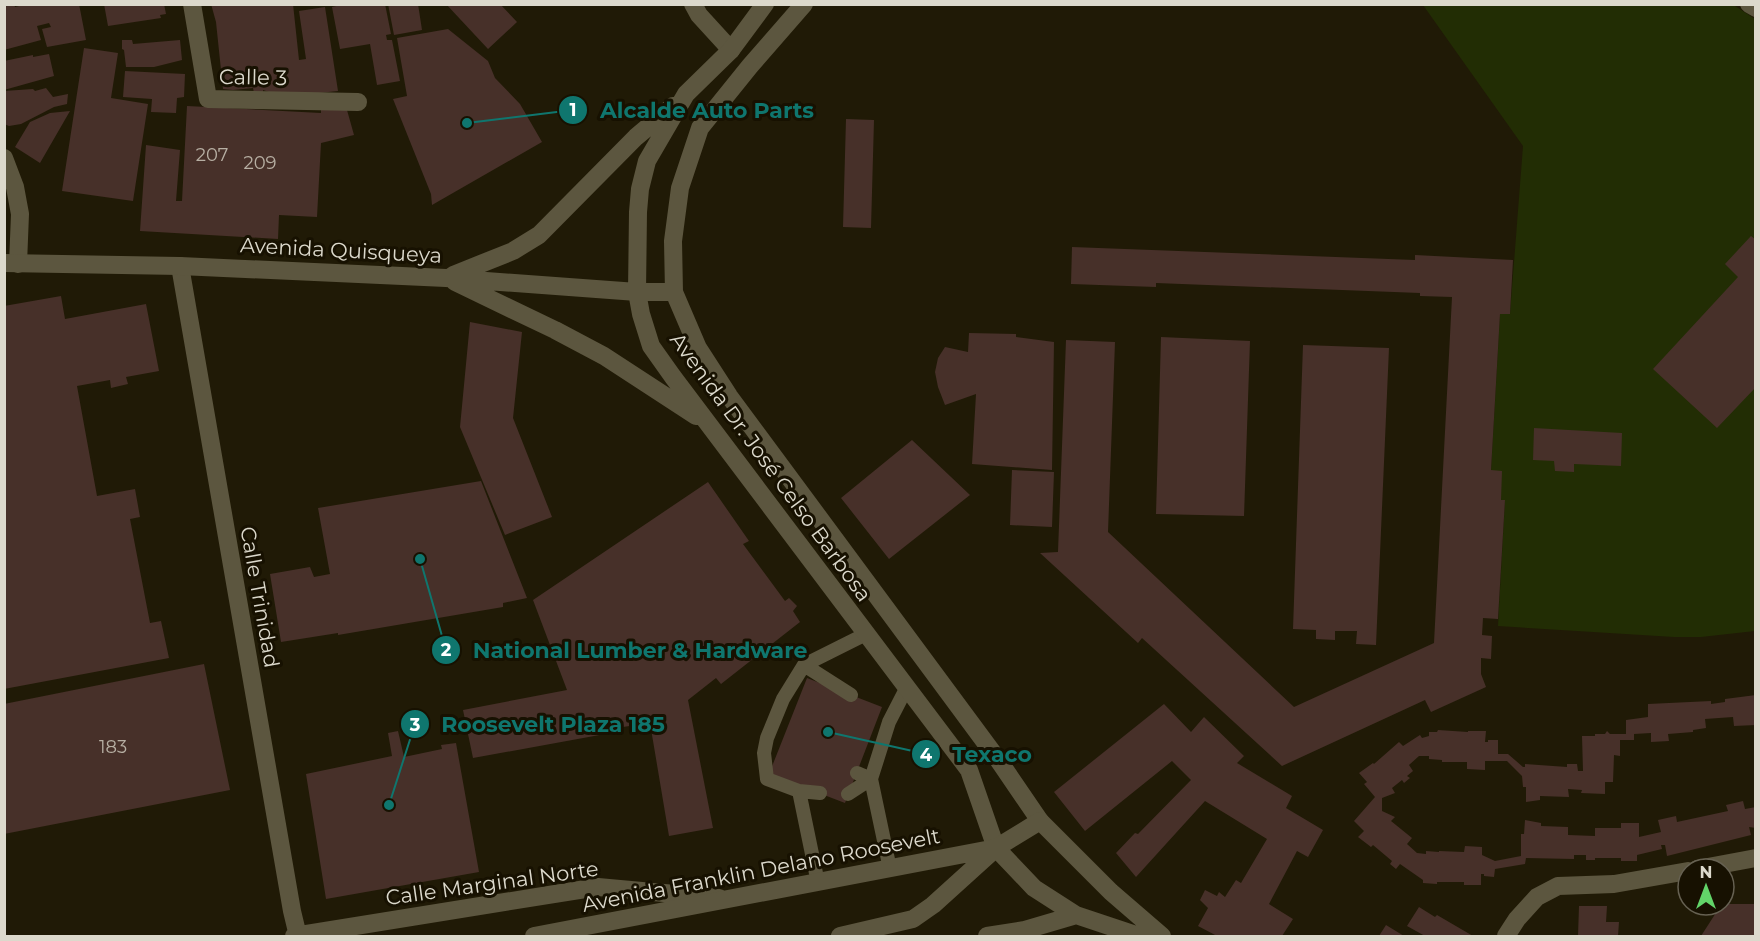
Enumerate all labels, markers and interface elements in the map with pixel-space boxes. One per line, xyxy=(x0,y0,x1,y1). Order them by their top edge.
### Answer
street label: Calle 3 xyxy=(219,64,287,90)
callout: Alcalde Auto Parts xyxy=(558,90,826,130)
text: Alcalde Auto Parts xyxy=(599,97,814,124)
text: 1 xyxy=(569,99,577,121)
house number: 207 xyxy=(196,144,228,166)
house number: 209 xyxy=(243,152,277,174)
street label: Avenida Quisqueya xyxy=(239,232,443,268)
street label: Avenida Dr. José Celso Barbosa xyxy=(665,328,877,606)
street label: Calle Trinidad xyxy=(235,524,285,670)
callout: National Lumber & Hardware xyxy=(431,630,820,670)
text: National Lumber & Hardware xyxy=(473,637,807,664)
text: 2 xyxy=(441,639,452,661)
callout: Roosevelt Plaza 185 xyxy=(400,704,677,744)
text: Roosevelt Plaza 185 xyxy=(441,711,665,738)
text: 3 xyxy=(409,714,421,736)
callout: Texaco xyxy=(911,734,1044,774)
house number: 183 xyxy=(99,736,127,758)
text: Texaco xyxy=(952,741,1032,768)
text: 4 xyxy=(920,744,933,766)
street label: Avenida Franklin Delano Roosevelt xyxy=(580,823,942,917)
street label: Calle Marginal Norte xyxy=(384,856,600,910)
north arrow xyxy=(1676,857,1736,917)
text: N xyxy=(1700,863,1712,882)

